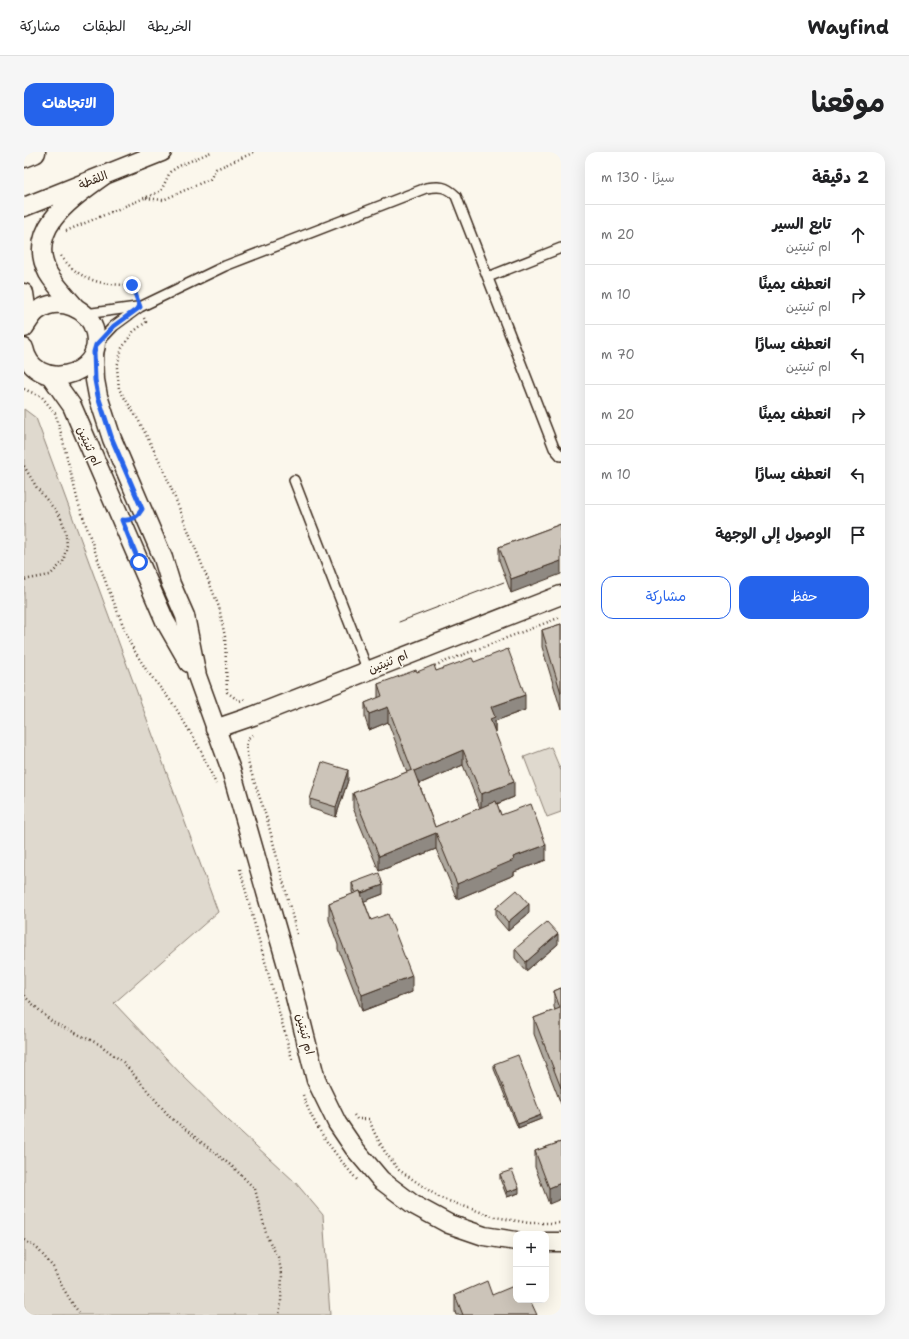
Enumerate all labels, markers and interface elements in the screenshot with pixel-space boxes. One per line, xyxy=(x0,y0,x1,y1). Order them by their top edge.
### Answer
text: Wayfind xyxy=(808,15,889,40)
text: مشاركة xyxy=(20,17,60,35)
text: الطبقات xyxy=(82,17,126,35)
text: الخريطة xyxy=(148,17,191,35)
button: الاتجاهات xyxy=(24,83,114,126)
text: موقعنا xyxy=(811,83,885,121)
text: 2 دقيقة xyxy=(812,166,869,188)
street label: اللقطة xyxy=(76,167,110,193)
text: سيرًا · 130 m xyxy=(601,169,675,186)
text: تابع السير xyxy=(772,214,831,234)
icon: ahead xyxy=(847,224,869,246)
text: 20 m xyxy=(601,226,634,243)
text: ام ثنيتين xyxy=(786,238,831,255)
text: انعطف يمينًا xyxy=(759,274,831,294)
route end xyxy=(123,276,141,294)
icon: right xyxy=(847,284,869,306)
text: 10 m xyxy=(601,286,631,303)
text: ام ثنيتين xyxy=(786,298,831,315)
text: انعطف يسارًا xyxy=(755,334,831,354)
icon: left xyxy=(847,344,869,366)
text: 70 m xyxy=(601,346,635,363)
text: ام ثنيتين xyxy=(786,358,831,375)
text: انعطف يمينًا xyxy=(759,404,831,424)
icon: right xyxy=(847,404,869,426)
text: 20 m xyxy=(601,406,634,423)
street label: ام ثنيتين xyxy=(72,424,105,469)
text: انعطف يسارًا xyxy=(755,464,831,484)
icon: left xyxy=(847,464,869,486)
text: 10 m xyxy=(601,466,631,483)
text: الوصول إلى الوجهة xyxy=(715,524,831,544)
icon: arrive xyxy=(847,524,869,546)
route start xyxy=(130,553,148,571)
button: مشاركة xyxy=(601,576,731,619)
button: حفظ xyxy=(739,576,869,619)
street label: ام ثنيتين xyxy=(366,647,411,678)
street label: ام ثنيتين xyxy=(291,1012,318,1056)
map controls xyxy=(513,1231,549,1303)
button: + xyxy=(513,1231,549,1267)
button: − xyxy=(513,1267,549,1303)

